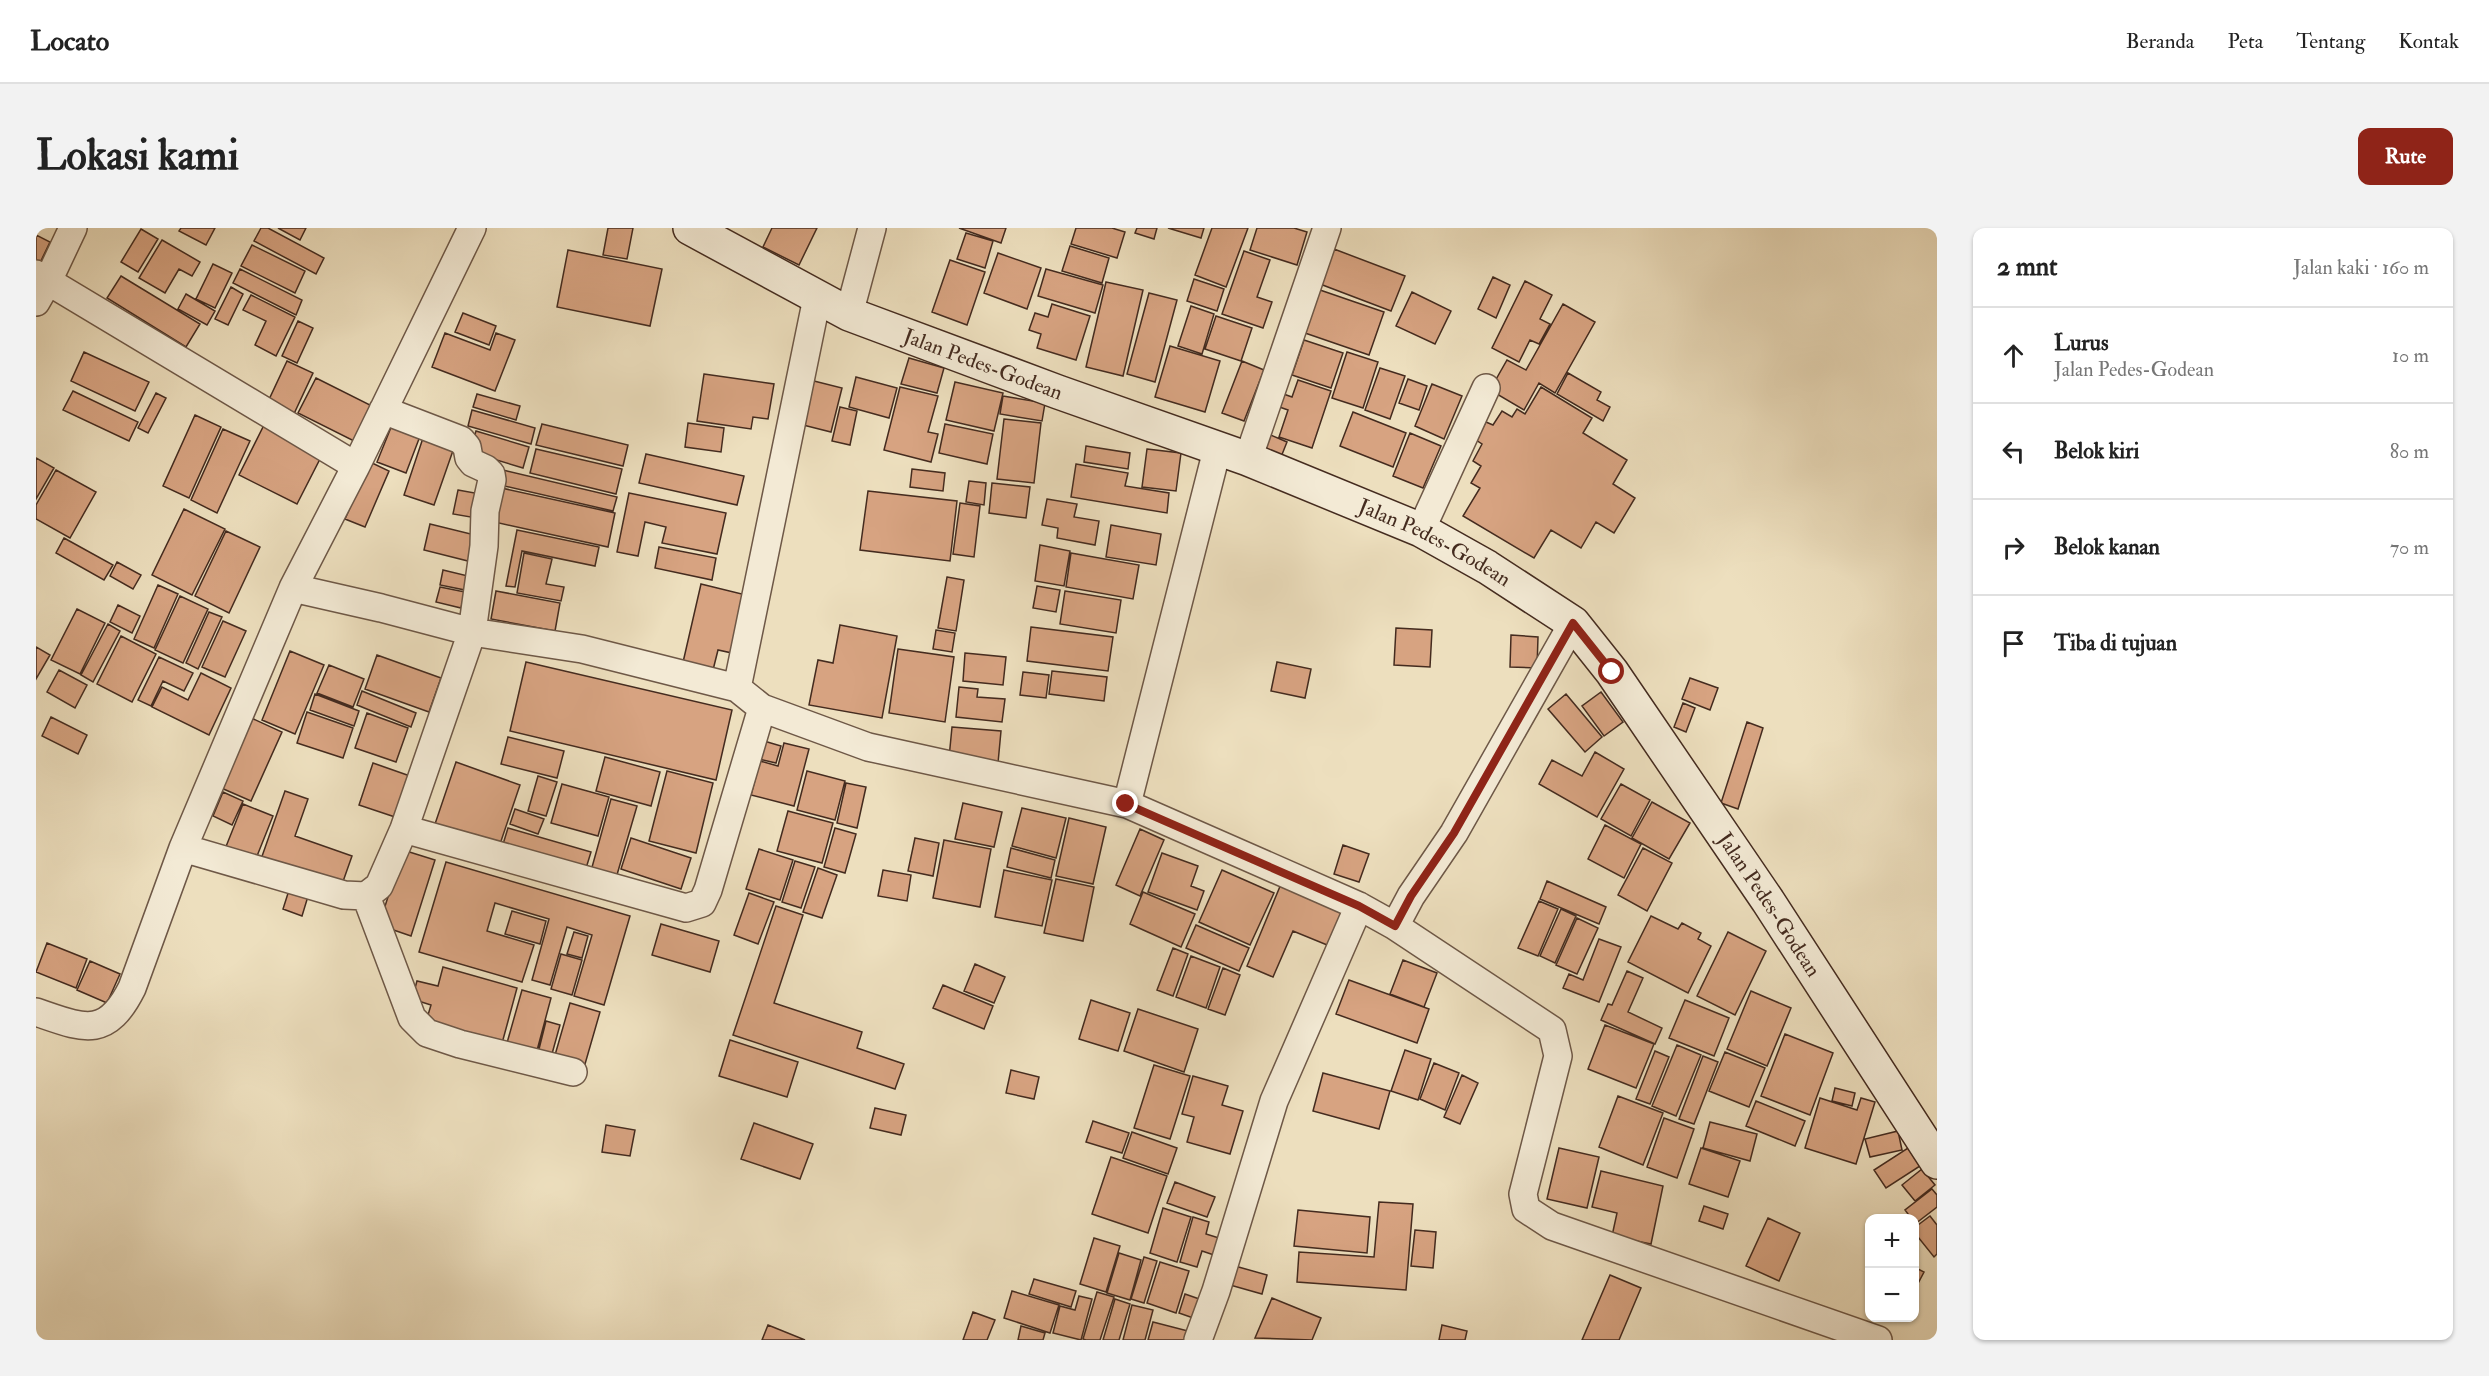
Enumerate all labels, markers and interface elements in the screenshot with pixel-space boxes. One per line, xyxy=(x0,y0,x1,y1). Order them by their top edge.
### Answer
text: Locato xyxy=(30,24,109,59)
text: Beranda xyxy=(2126,28,2194,55)
text: Peta xyxy=(2227,28,2263,55)
text: Tentang xyxy=(2296,28,2365,55)
text: Kontak xyxy=(2398,28,2459,55)
button: Rute xyxy=(2358,128,2453,185)
text: Lokasi kami xyxy=(36,130,239,182)
text: 2 mnt xyxy=(1997,251,2058,283)
text: Jalan kaki · 160 m xyxy=(2293,255,2429,280)
street label: Jalan Pedes-Godean xyxy=(899,322,1067,406)
text: Lurus xyxy=(2054,329,2108,357)
icon: ahead xyxy=(1997,339,2030,372)
text: 10 m xyxy=(2392,343,2429,368)
text: Jalan Pedes-Godean xyxy=(2054,357,2214,382)
icon: left xyxy=(1997,435,2030,468)
text: Belok kiri xyxy=(2054,437,2139,465)
text: 80 m xyxy=(2390,439,2429,464)
street label: Jalan Pedes-Godean xyxy=(1354,492,1516,593)
icon: right xyxy=(1997,531,2030,564)
text: Belok kanan xyxy=(2054,533,2160,561)
text: 70 m xyxy=(2390,535,2429,560)
icon: arrive xyxy=(1997,627,2030,660)
text: Tiba di tujuan xyxy=(2054,629,2177,657)
route start xyxy=(1598,658,1624,684)
route end xyxy=(1112,790,1138,816)
street label: Jalan Pedes-Godean xyxy=(1711,826,1827,982)
map controls xyxy=(1865,1214,1919,1322)
button: + xyxy=(1865,1214,1919,1268)
button: − xyxy=(1865,1268,1919,1322)

